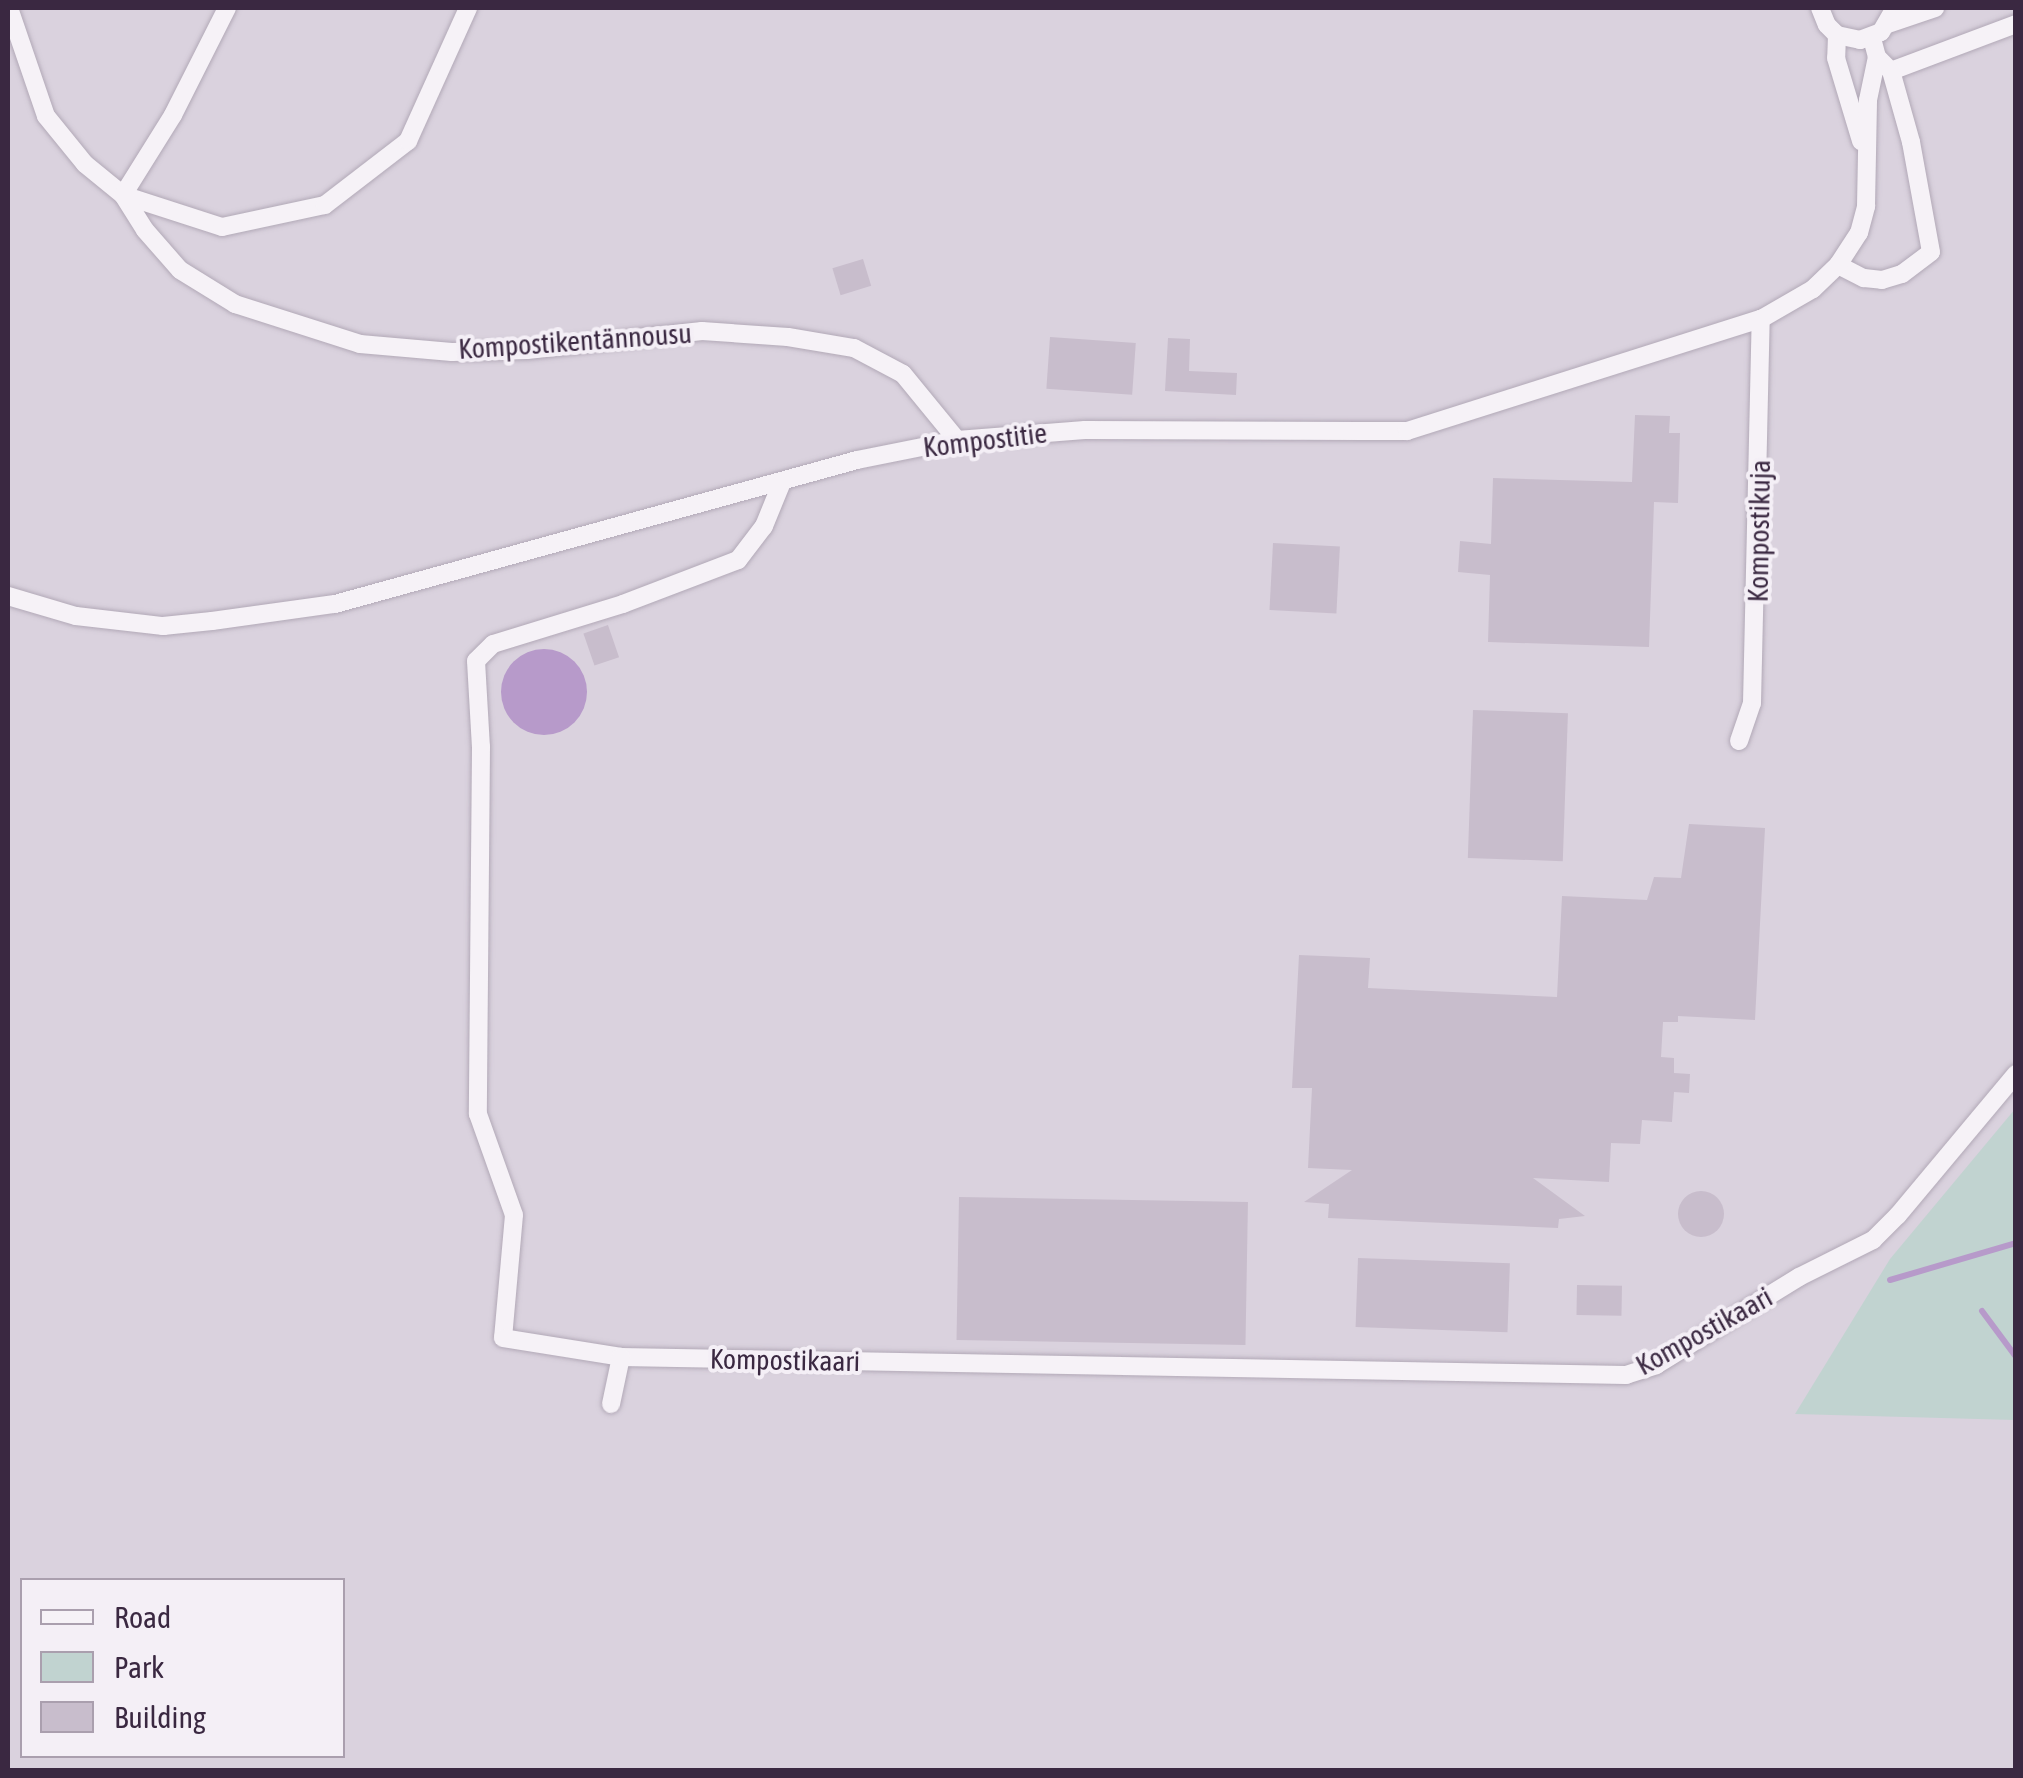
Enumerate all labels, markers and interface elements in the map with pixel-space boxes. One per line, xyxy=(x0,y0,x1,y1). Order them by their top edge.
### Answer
street label: Kompostikentännousu xyxy=(457,316,693,366)
street label: Kompostitie xyxy=(921,416,1049,464)
street label: Kompostikuja xyxy=(1741,459,1777,603)
street label: Kompostikaari xyxy=(1630,1280,1778,1382)
street label: Kompostikaari xyxy=(710,1342,860,1378)
legend xyxy=(20,1578,345,1758)
text: Road xyxy=(114,1600,171,1634)
text: Park xyxy=(114,1650,164,1684)
text: Building xyxy=(114,1700,206,1734)

